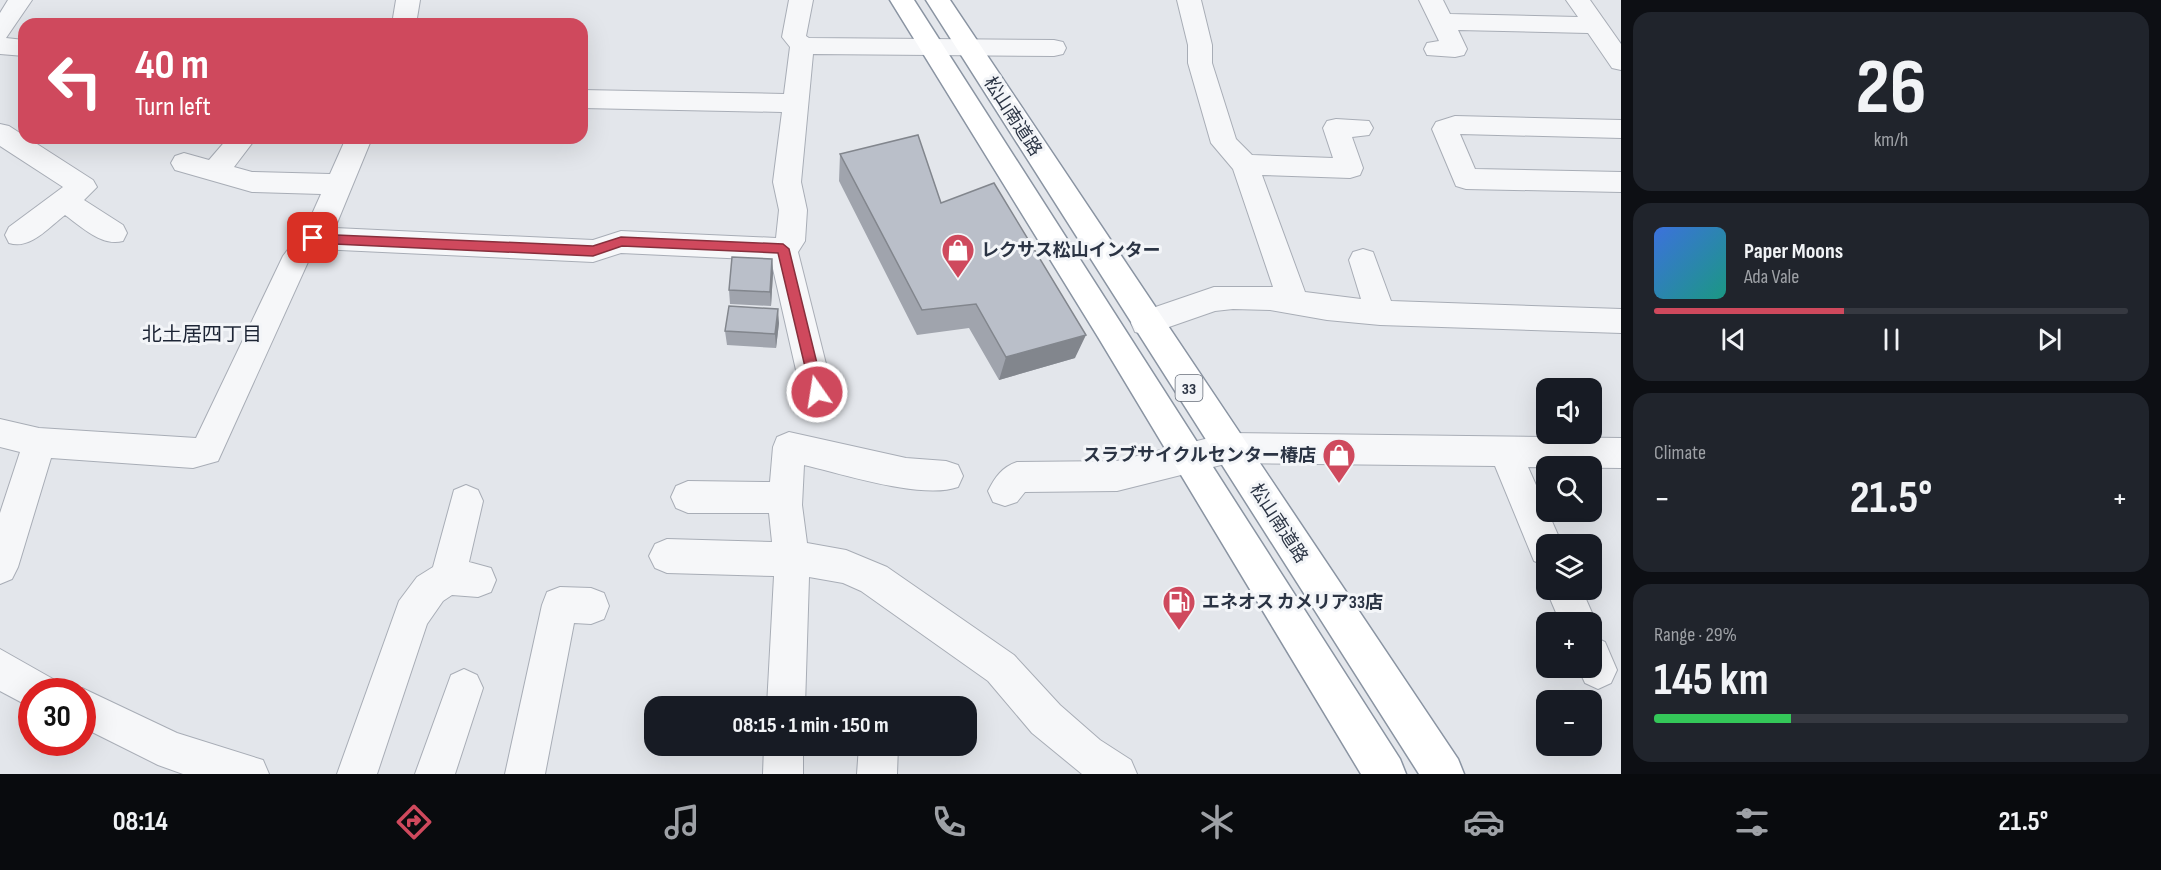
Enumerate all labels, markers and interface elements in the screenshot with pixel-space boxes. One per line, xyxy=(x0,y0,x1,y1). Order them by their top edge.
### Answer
text: 40 m xyxy=(135,40,209,91)
icon: left xyxy=(36,42,114,120)
text: 26 xyxy=(1856,42,1926,135)
street label: 松山南道路 xyxy=(979,73,1046,160)
text: Turn left xyxy=(135,91,211,123)
text: km/h xyxy=(1874,128,1908,152)
pin xyxy=(287,212,338,263)
icon: arrive xyxy=(296,221,329,254)
shop icon: レクサス松山インター xyxy=(940,232,976,279)
text: Paper Moons xyxy=(1744,238,1843,265)
place label: レクサス松山インター xyxy=(981,240,1161,261)
text: Ada Vale xyxy=(1744,265,1799,289)
district label: 北土居四丁目 xyxy=(142,323,262,347)
icon: previous xyxy=(1717,323,1750,356)
icon: pause xyxy=(1875,323,1908,356)
icon: next xyxy=(2033,323,2066,356)
position arrow xyxy=(785,360,849,424)
road number: 33 xyxy=(1176,375,1202,401)
map controls xyxy=(1536,378,1602,756)
button: sound xyxy=(1536,378,1602,444)
shop icon: スラブサイクルセンター椿店 xyxy=(1321,437,1357,484)
text: Climate xyxy=(1654,441,1706,465)
place label: スラブサイクルセンター椿店 xyxy=(1083,445,1316,466)
button: search xyxy=(1536,456,1602,522)
text: 21.5° xyxy=(1850,471,1932,526)
text: − xyxy=(1654,479,1670,519)
text: + xyxy=(2112,479,2128,519)
street label: 松山南道路 xyxy=(1245,480,1312,567)
button: layers xyxy=(1536,534,1602,600)
fuel station icon: エネオス カメリア33店 xyxy=(1161,584,1197,631)
place label: エネオス カメリア33店 xyxy=(1202,592,1383,613)
button: + xyxy=(1536,612,1602,678)
text: Range · 29% xyxy=(1654,623,1737,647)
text: 145 km xyxy=(1654,653,1769,708)
speed limit sign: 30 xyxy=(18,678,96,756)
button: − xyxy=(1536,690,1602,756)
text: 08:15 · 1 min · 150 m xyxy=(732,712,889,739)
icon: directions xyxy=(393,801,435,843)
icon: music xyxy=(661,801,703,843)
icon: phone xyxy=(928,801,970,843)
icon: climate xyxy=(1196,801,1238,843)
icon: car xyxy=(1463,801,1505,843)
icon: filters xyxy=(1731,801,1773,843)
text: 08:14 xyxy=(113,806,168,838)
text: 21.5° xyxy=(1999,806,2048,838)

